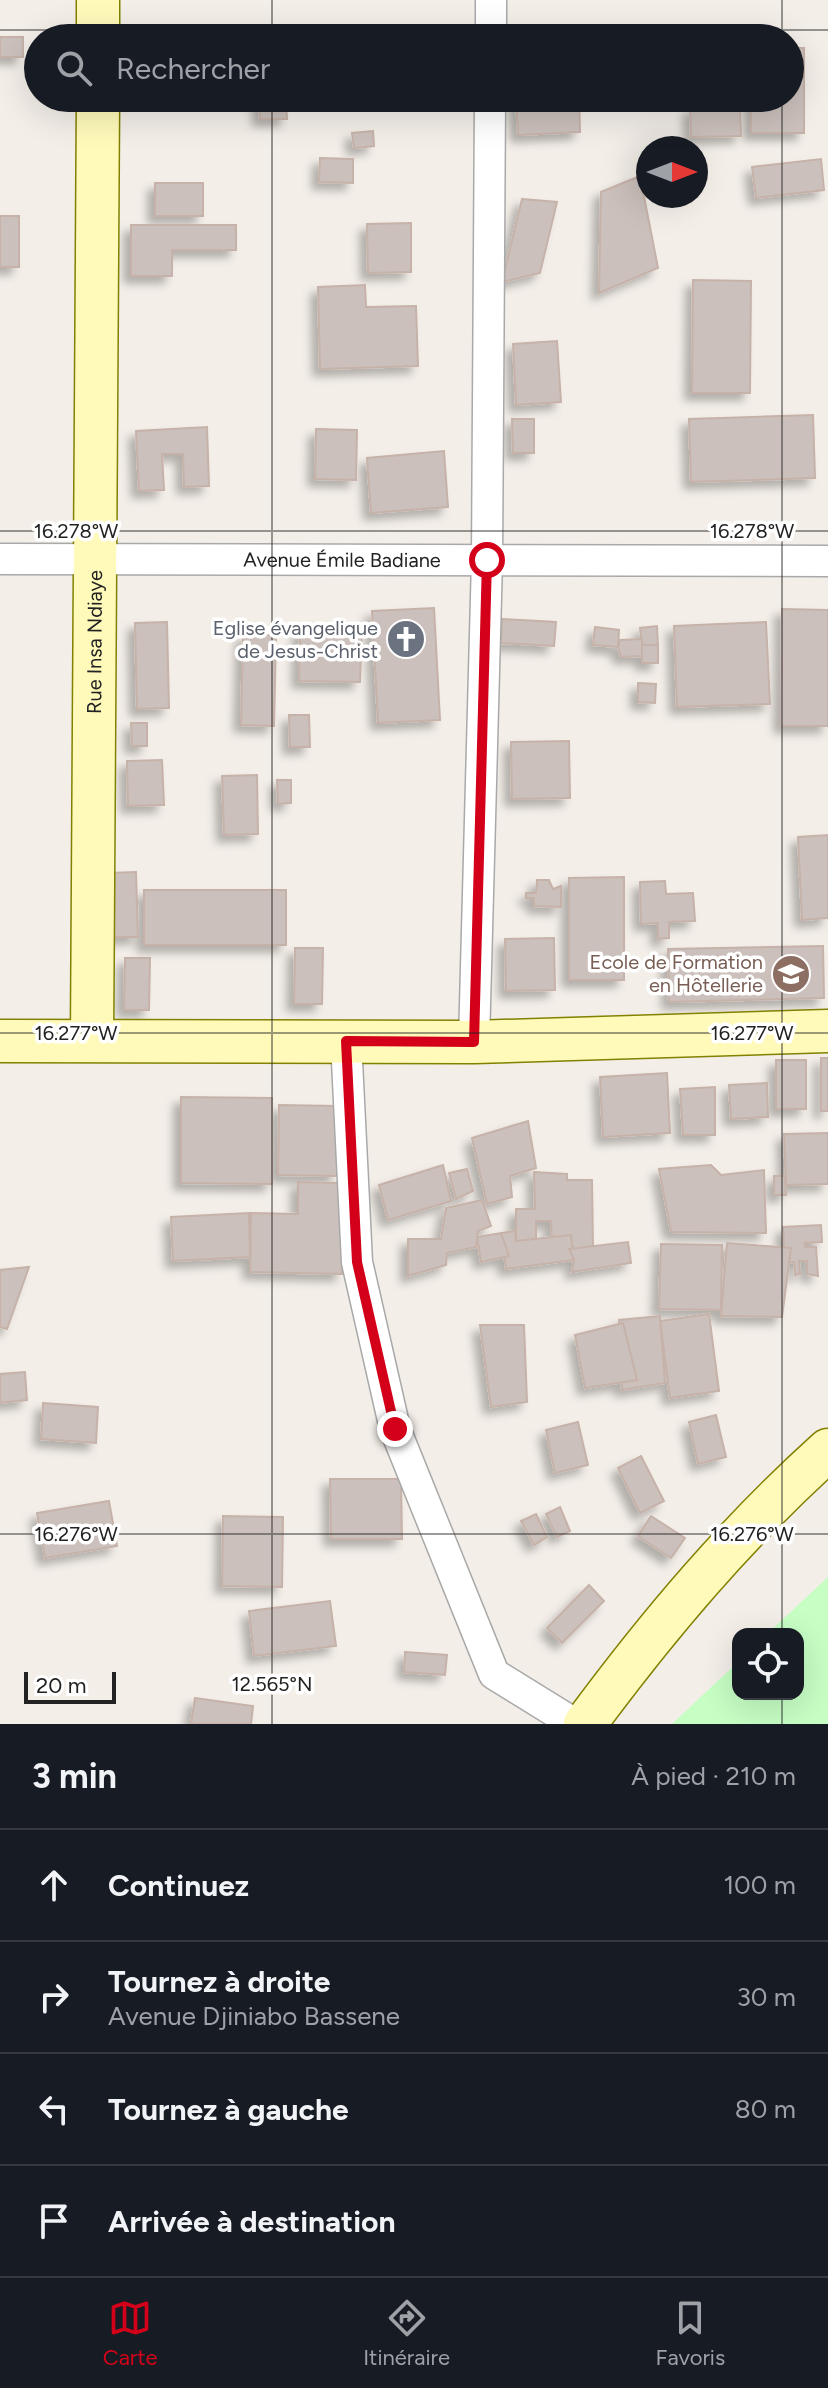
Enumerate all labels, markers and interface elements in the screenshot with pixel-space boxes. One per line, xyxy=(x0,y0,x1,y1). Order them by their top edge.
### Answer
search box xyxy=(24,24,804,112)
icon: search xyxy=(52,46,96,90)
text: Rechercher xyxy=(116,50,270,87)
north arrow xyxy=(636,136,708,208)
text: 16.278°W xyxy=(34,519,118,543)
text: 16.278°W xyxy=(710,519,794,543)
route start xyxy=(469,542,505,578)
street label: Avenue Émile Badiane xyxy=(243,548,441,572)
street label: Rue Insa Ndiaye xyxy=(82,570,107,714)
place label: Eglise évangelique de Jesus-Christ xyxy=(213,616,378,663)
church icon: Eglise évangelique de Jesus-Christ xyxy=(385,618,427,660)
place label: Ecole de Formation en Hôtellerie xyxy=(590,950,763,997)
school or university icon: Ecole de Formation en Hôtellerie xyxy=(770,953,812,995)
text: 16.277°W xyxy=(35,1021,117,1045)
text: 16.277°W xyxy=(711,1021,793,1045)
route end xyxy=(377,1411,413,1447)
text: 16.276°W xyxy=(34,1522,118,1546)
text: 16.276°W xyxy=(710,1522,794,1546)
map controls xyxy=(732,1628,804,1700)
button: locate xyxy=(732,1628,804,1700)
scale bar xyxy=(24,1668,116,1704)
text: 20 m xyxy=(36,1672,87,1699)
text: 12.565°N xyxy=(232,1672,312,1696)
text: 3 min xyxy=(32,1756,117,1797)
text: À pied · 210 m xyxy=(631,1760,796,1792)
icon: ahead xyxy=(32,1863,76,1907)
text: Continuez xyxy=(108,1867,249,1904)
text: 100 m xyxy=(723,1869,796,1901)
text: Tournez à droite xyxy=(108,1963,330,2000)
icon: right xyxy=(32,1975,76,2019)
text: 30 m xyxy=(737,1981,796,2013)
text: Avenue Djiniabo Bassene xyxy=(108,2000,400,2032)
icon: left xyxy=(32,2087,76,2131)
text: Tournez à gauche xyxy=(108,2091,349,2128)
text: 80 m xyxy=(735,2093,796,2125)
icon: arrive xyxy=(32,2199,76,2243)
text: Arrivée à destination xyxy=(108,2203,395,2240)
tab: Carte xyxy=(103,2296,158,2371)
tab: Itinéraire xyxy=(363,2296,450,2371)
tab: Favoris xyxy=(656,2296,725,2371)

